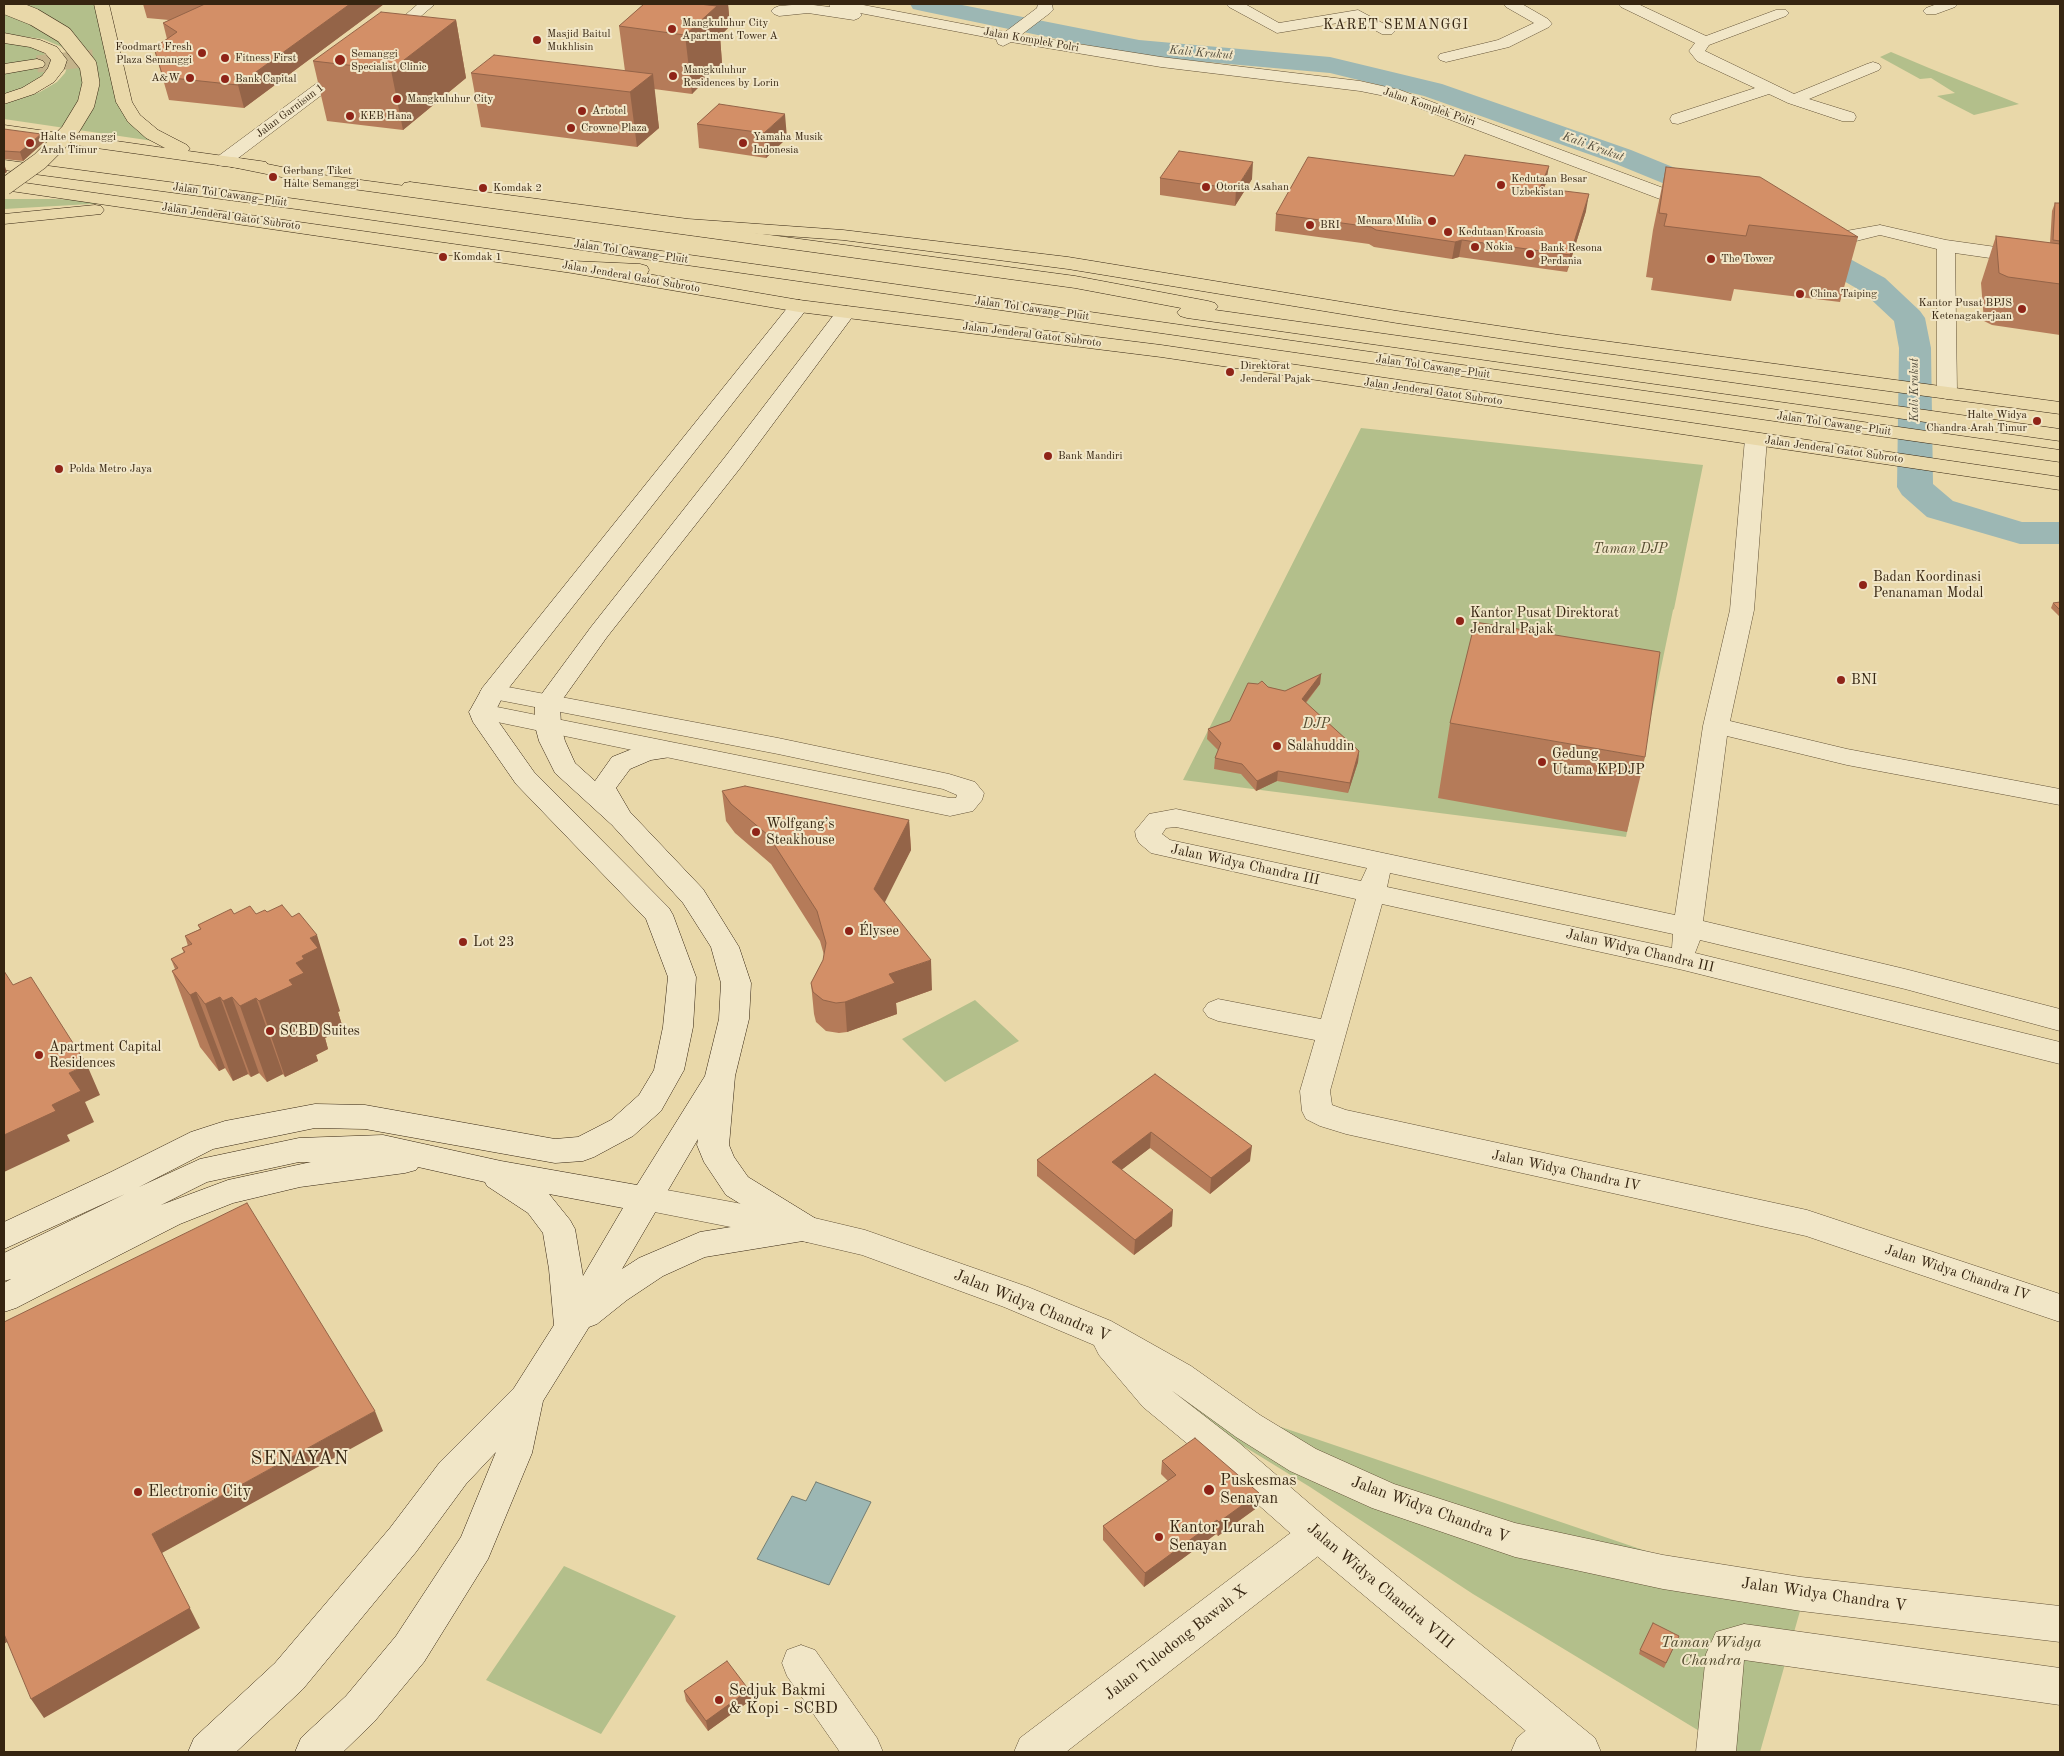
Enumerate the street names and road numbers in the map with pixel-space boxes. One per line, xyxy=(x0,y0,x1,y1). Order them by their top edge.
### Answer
street label: Jalan Komplek Polri xyxy=(982,25,1080,55)
street label: Jalan Garnisun 1 xyxy=(253,81,327,141)
street label: Jalan Komplek Polri xyxy=(1381,85,1477,129)
street label: Jalan Tol Cawang–Pluit xyxy=(172,180,288,210)
street label: Jalan Jenderal Gatot Subroto xyxy=(161,201,301,233)
street label: Jalan Tol Cawang–Pluit xyxy=(573,237,689,267)
street label: Jalan Jenderal Gatot Subroto xyxy=(561,258,701,296)
street label: Jalan Tol Cawang–Pluit xyxy=(974,294,1090,324)
street label: Jalan Jenderal Gatot Subroto xyxy=(962,320,1102,350)
street label: Jalan Tol Cawang–Pluit xyxy=(1375,352,1491,382)
street label: Jalan Jenderal Gatot Subroto xyxy=(1363,376,1503,408)
street label: Jalan Tol Cawang–Pluit xyxy=(1776,409,1892,439)
street label: Jalan Jenderal Gatot Subroto xyxy=(1764,434,1904,466)
street label: Jalan Widya Chandra III xyxy=(1169,841,1321,889)
street label: Jalan Widya Chandra III xyxy=(1564,926,1716,976)
street label: Jalan Widya Chandra IV xyxy=(1490,1147,1642,1195)
street label: Jalan Widya Chandra IV xyxy=(1882,1242,2032,1304)
street label: Jalan Widya Chandra V xyxy=(951,1266,1113,1346)
street label: Jalan Widya Chandra V xyxy=(1348,1472,1512,1548)
street label: Jalan Widya Chandra VIII xyxy=(1303,1519,1457,1653)
street label: Jalan Widya Chandra V xyxy=(1740,1574,1908,1616)
street label: Jalan Tulodong Bawah X xyxy=(1101,1581,1251,1705)

